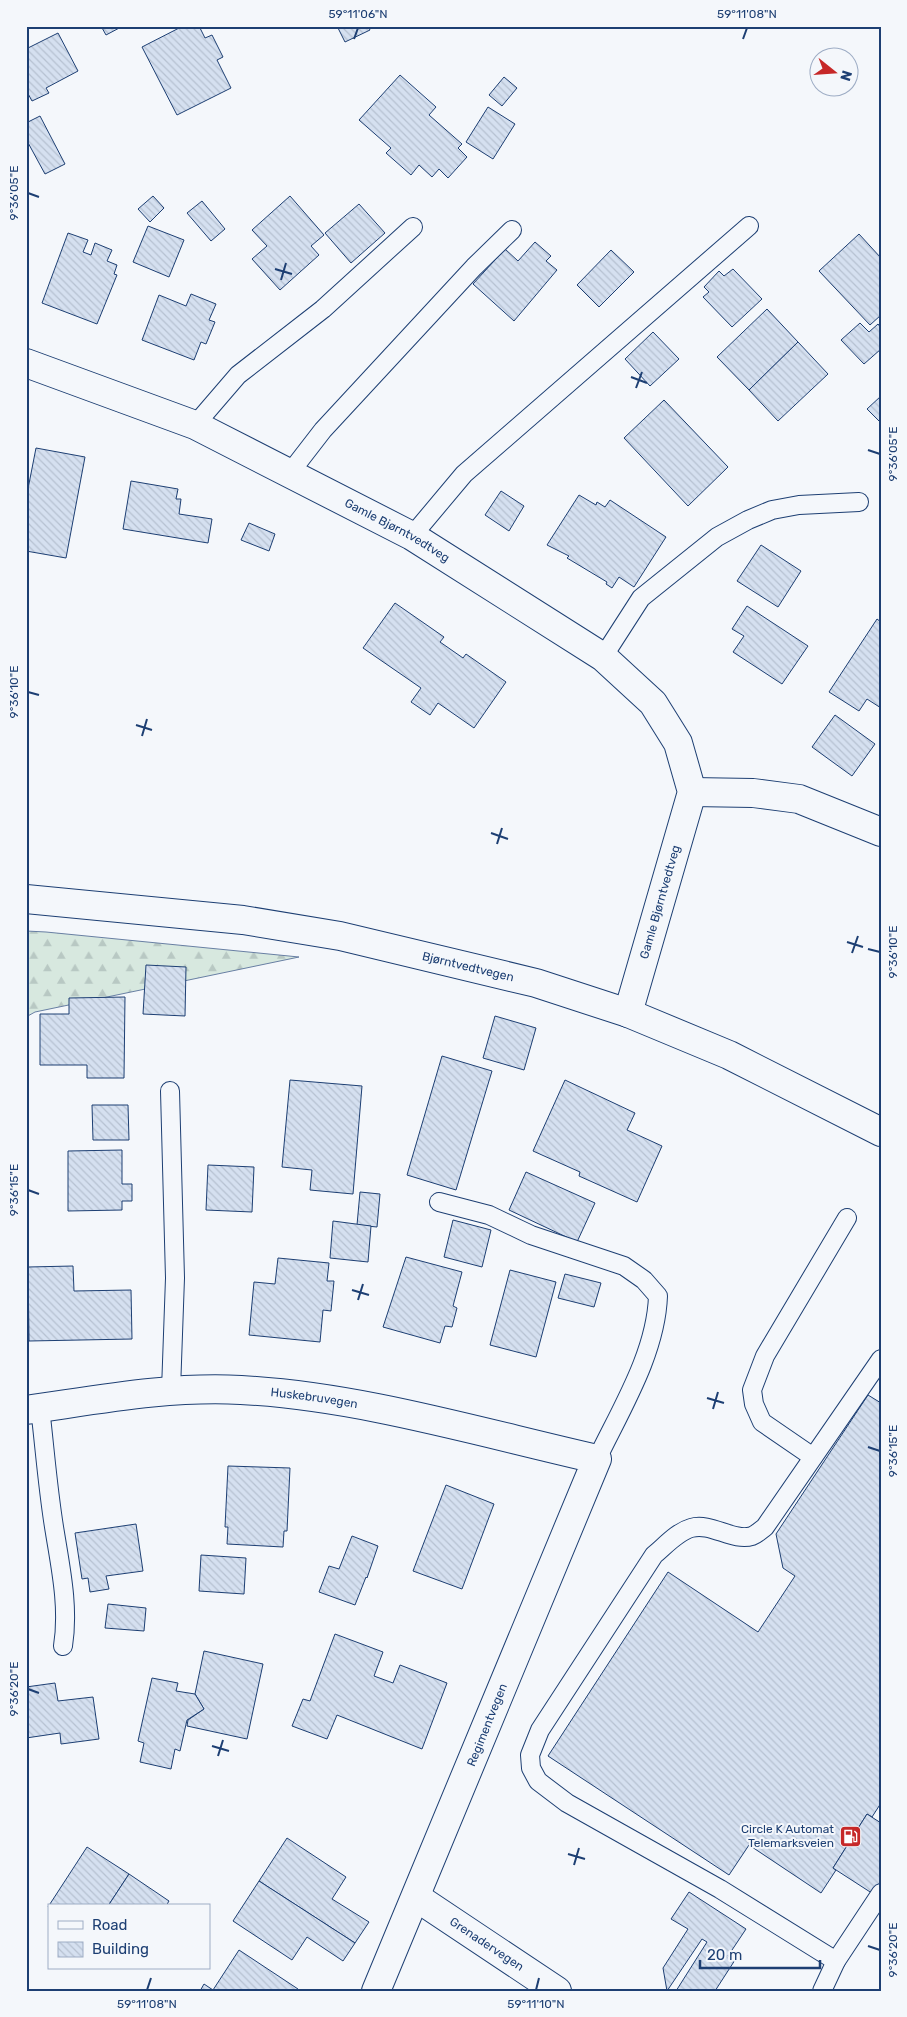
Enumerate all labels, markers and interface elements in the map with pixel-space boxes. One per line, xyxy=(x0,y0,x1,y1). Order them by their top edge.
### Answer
text: 59°11'06"N xyxy=(328,7,388,21)
text: 59°11'08"N xyxy=(717,7,777,21)
north arrow xyxy=(810,48,860,98)
text: N xyxy=(836,68,856,83)
text: 9°36'05"E xyxy=(7,166,21,220)
text: 9°36'05"E xyxy=(886,427,900,481)
street label: Gamle Bjørntvedtveg xyxy=(342,496,452,565)
text: 9°36'10"E xyxy=(7,666,21,718)
street label: Gamle Bjørntvedtveg xyxy=(637,843,683,961)
text: 9°36'10"E xyxy=(886,926,900,978)
street label: Bjørntvedtvegen xyxy=(421,949,515,984)
text: 9°36'15"E xyxy=(7,1164,21,1216)
street label: Huskebruvegen xyxy=(270,1385,359,1411)
text: 9°36'15"E xyxy=(886,1425,900,1477)
text: 9°36'20"E xyxy=(7,1662,21,1716)
street label: Regimentvegen xyxy=(464,1682,510,1768)
place label: Circle K Automat Telemarksveien xyxy=(741,1822,834,1850)
fuel station icon: Circle K Automat Telemarksveien xyxy=(838,1824,862,1848)
legend xyxy=(48,1904,210,1970)
street label: Grenadervegen xyxy=(447,1914,526,1974)
text: Road xyxy=(92,1916,128,1934)
text: 9°36'20"E xyxy=(886,1923,900,1977)
scale bar xyxy=(700,1937,820,1969)
text: Building xyxy=(92,1940,149,1958)
text: 20 m xyxy=(707,1946,742,1964)
text: 59°11'08"N xyxy=(117,1997,177,2011)
text: 59°11'10"N xyxy=(507,1997,565,2011)

